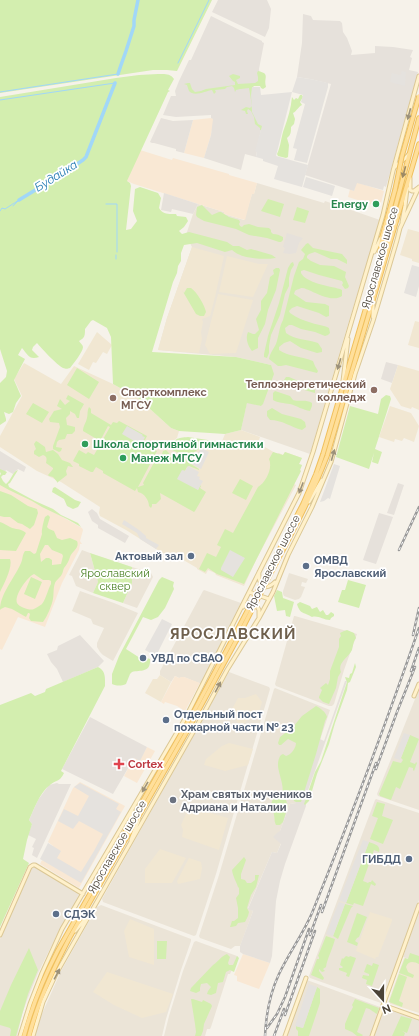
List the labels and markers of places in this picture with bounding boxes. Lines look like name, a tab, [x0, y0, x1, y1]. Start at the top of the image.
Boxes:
place label: Energy	[331, 198, 368, 211]
marker: Energy	[371, 199, 381, 209]
place label: Теплоэнергетический колледж	[245, 378, 367, 404]
marker: Теплоэнергетический колледж	[369, 385, 379, 395]
place label: Спорткомплекс МГСУ	[121, 386, 207, 412]
marker: Спорткомплекс МГСУ	[108, 393, 118, 403]
place label: Школа спортивной гимнастики	[93, 438, 264, 451]
marker: Школа спортивной гимнастики	[80, 439, 90, 449]
place label: Манеж МГСУ	[131, 452, 203, 465]
marker: Манеж МГСУ	[118, 453, 128, 463]
place label: Актовый зал	[115, 550, 183, 563]
marker: Актовый зал	[186, 551, 196, 561]
place label: ОМВД Ярославский	[314, 554, 387, 580]
marker: ОМВД Ярославский	[301, 561, 311, 571]
place label: УВД по СВАО	[150, 652, 223, 665]
marker: УВД по СВАО	[138, 653, 148, 663]
place label: Отдельный пост пожарной части № 23	[174, 708, 294, 734]
marker: Отдельный пост пожарной части № 23	[161, 715, 171, 725]
marker: Cortex	[113, 758, 125, 770]
place label: Cortex	[128, 758, 163, 771]
place label: Храм святых мучеников Адриана и Наталии	[180, 788, 312, 814]
marker: Храм святых мучеников Адриана и Наталии	[168, 795, 178, 805]
place label: ГИБДД	[362, 853, 401, 866]
marker: ГИБДД	[404, 854, 414, 864]
place label: СДЭК	[64, 908, 96, 921]
marker: СДЭК	[51, 909, 61, 919]

